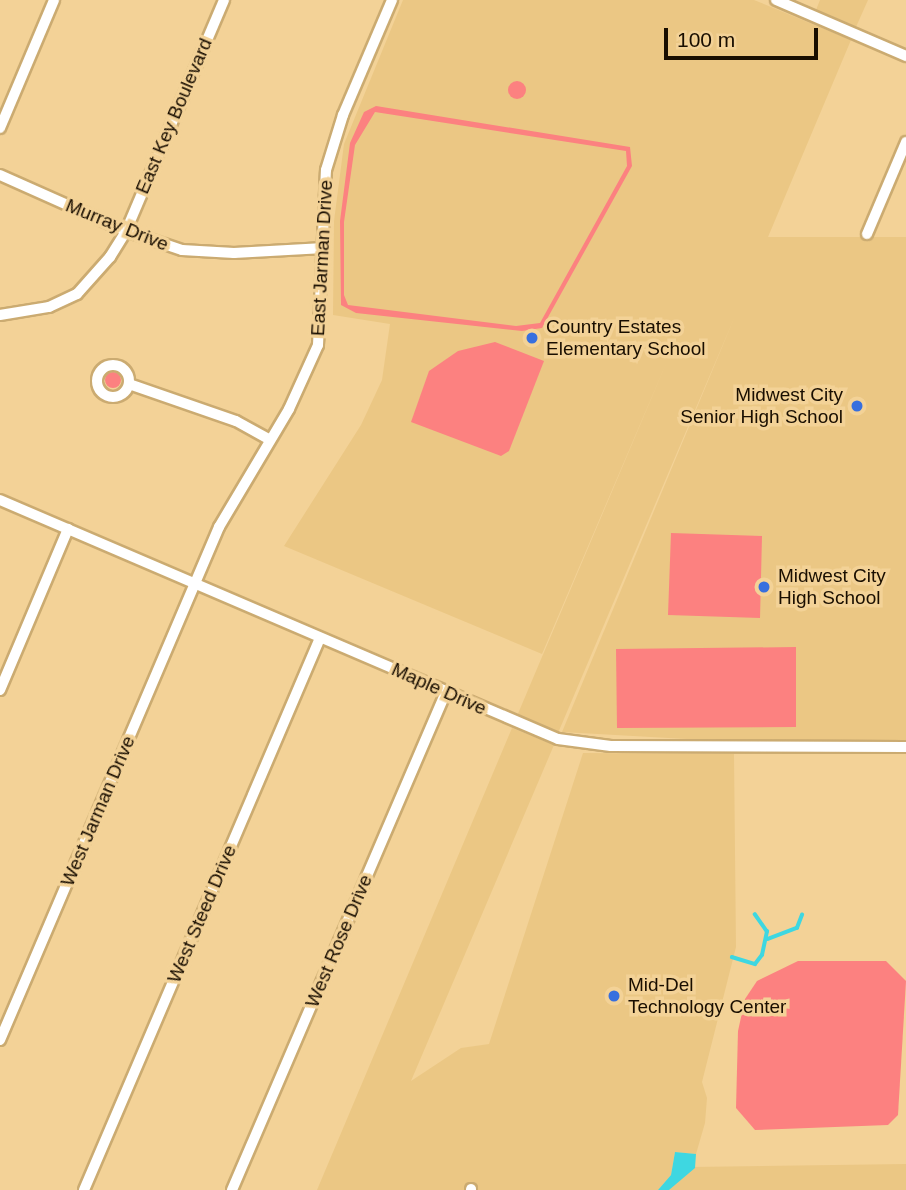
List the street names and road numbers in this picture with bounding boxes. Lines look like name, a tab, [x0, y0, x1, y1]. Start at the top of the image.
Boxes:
street label: East Key Boulevard	[131, 35, 217, 197]
street label: East Jarman Drive	[307, 179, 337, 337]
street label: Murray Drive	[62, 194, 172, 256]
street label: Maple Drive	[388, 658, 490, 720]
street label: West Jarman Drive	[56, 732, 140, 890]
street label: West Steed Drive	[163, 842, 241, 986]
street label: West Rose Drive	[301, 871, 377, 1011]

